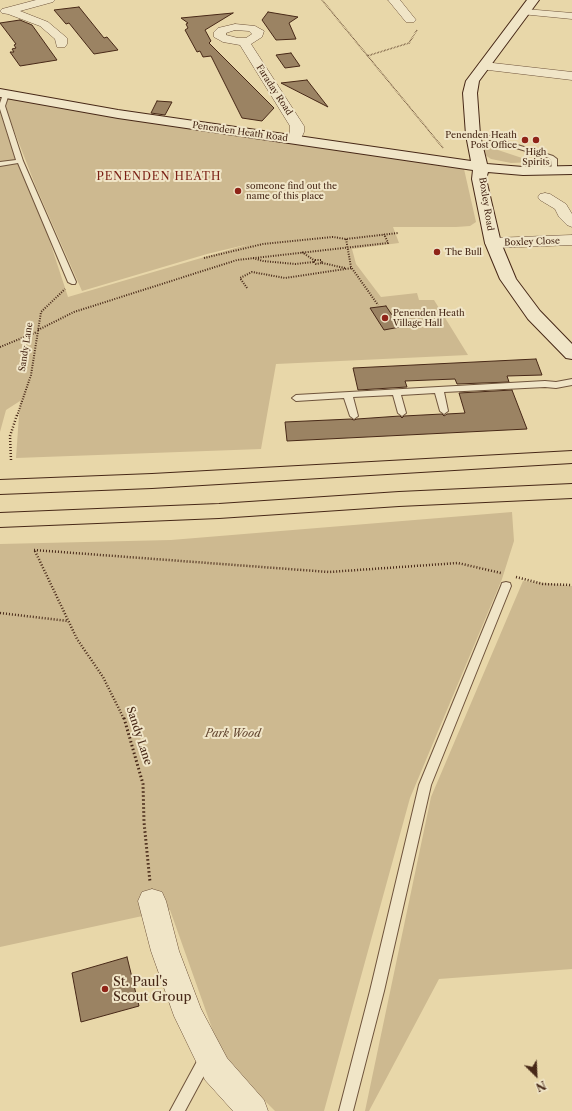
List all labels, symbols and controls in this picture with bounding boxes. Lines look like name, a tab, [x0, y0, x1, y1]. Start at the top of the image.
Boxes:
street label: Faraday Road	[254, 63, 294, 117]
street label: Penenden Heath Road	[192, 120, 288, 144]
place label: Penenden Heath Post Office	[445, 130, 517, 151]
marker: Penenden Heath Post Office	[520, 135, 530, 145]
marker: High Spirits	[531, 135, 541, 145]
place label: High Spirits	[522, 147, 550, 168]
district label: PENENDEN HEATH	[97, 170, 221, 184]
street label: Boxley Road	[476, 176, 496, 232]
place label: someone find out the name of this place	[246, 181, 337, 202]
marker: someone find out the name of this place	[233, 186, 243, 196]
street label: Boxley Close	[504, 236, 560, 248]
marker: The Bull	[432, 247, 442, 257]
place label: The Bull	[445, 247, 482, 257]
place label: Penenden Heath Village Hall	[393, 308, 465, 329]
marker: Penenden Heath Village Hall	[380, 313, 390, 323]
street label: Sandy Lane	[17, 322, 35, 372]
street label: Sandy Lane	[123, 705, 155, 767]
park label: Park Wood	[205, 727, 261, 741]
place label: St. Paul's Scout Group	[113, 974, 191, 1005]
marker: St. Paul's Scout Group	[100, 984, 110, 994]
north arrow	[516, 1055, 556, 1095]
text: N	[534, 1078, 548, 1094]

